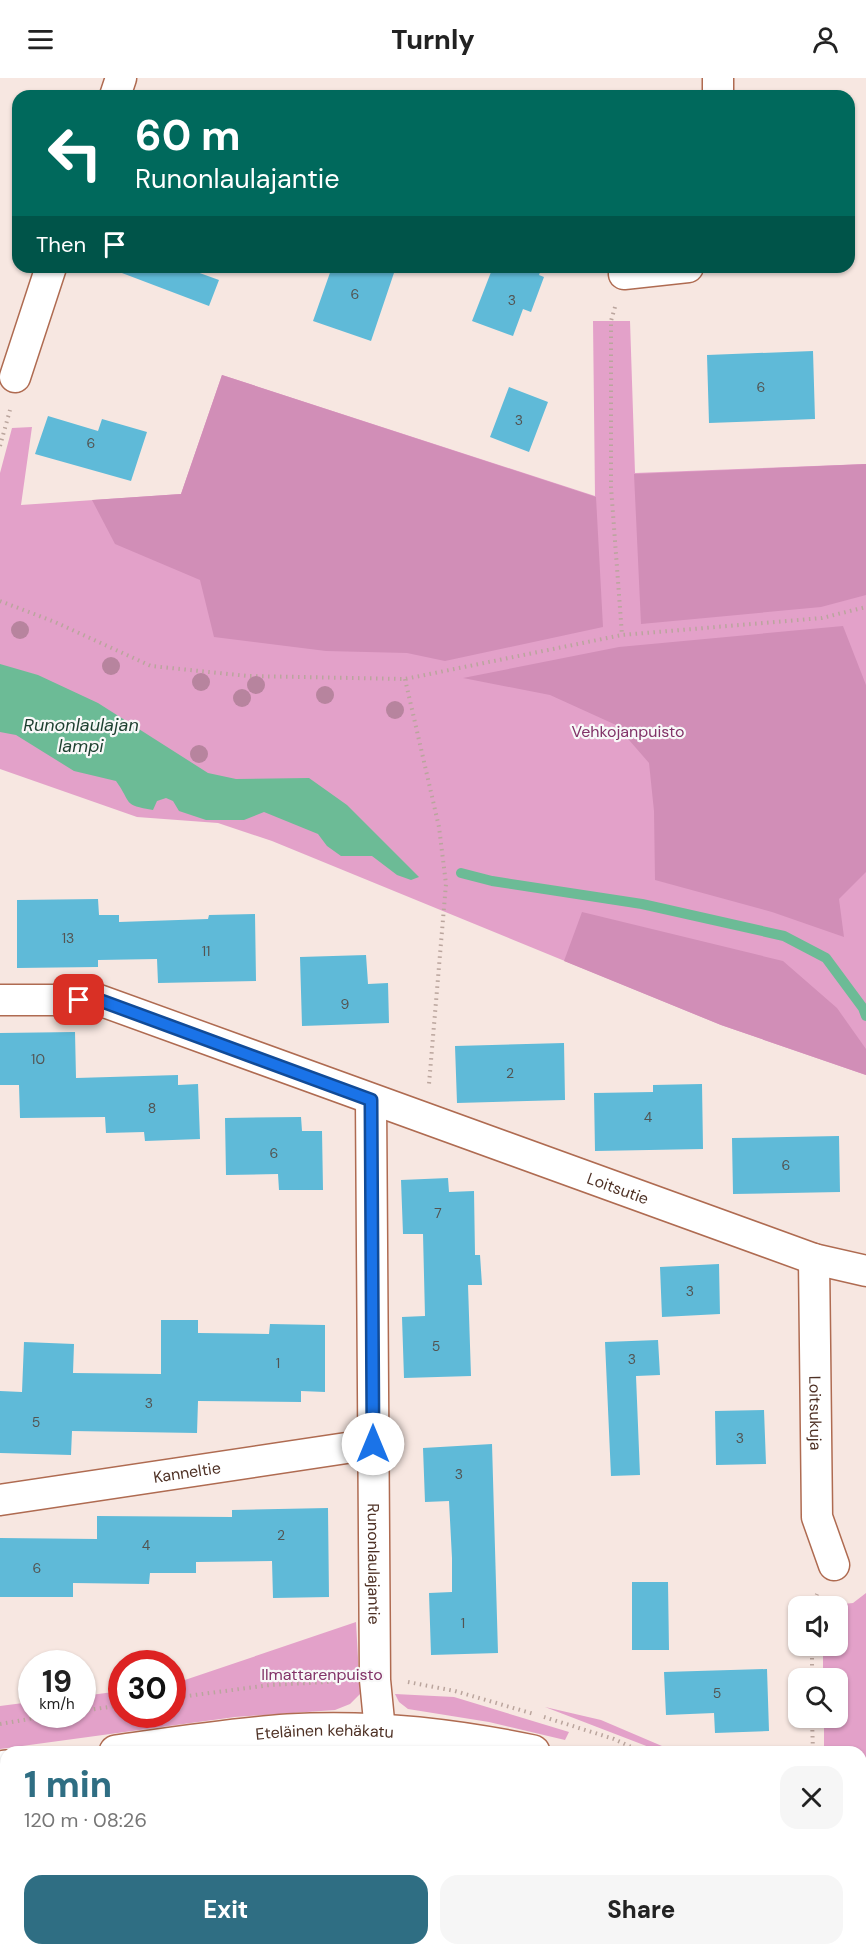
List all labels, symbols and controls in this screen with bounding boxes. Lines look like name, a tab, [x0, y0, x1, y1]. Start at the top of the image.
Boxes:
text: Turnly	[391, 22, 475, 57]
icon: menu	[24, 23, 57, 56]
icon: person	[809, 23, 842, 56]
text: 60 m	[135, 108, 241, 163]
icon: left	[36, 114, 114, 192]
text: Runonlaulajantie	[135, 161, 340, 196]
icon: arrive	[98, 228, 131, 261]
text: Then	[36, 230, 86, 259]
house number: 6	[351, 285, 359, 303]
house number: 3	[508, 291, 516, 309]
house number: 6	[757, 378, 765, 396]
house number: 3	[515, 411, 523, 429]
house number: 6	[87, 434, 95, 452]
water label: Runonlaulajan lampi	[23, 713, 139, 758]
park label: Vehkojanpuisto	[572, 721, 684, 742]
house number: 13	[62, 929, 74, 947]
house number: 11	[202, 942, 210, 960]
pin	[53, 974, 104, 1025]
icon: arrive	[62, 983, 95, 1016]
house number: 9	[341, 995, 350, 1013]
house number: 10	[31, 1050, 45, 1068]
house number: 2	[506, 1064, 514, 1082]
house number: 8	[148, 1099, 156, 1117]
house number: 4	[644, 1108, 653, 1126]
house number: 6	[270, 1144, 278, 1162]
house number: 6	[782, 1156, 790, 1174]
street label: Loitsutie	[584, 1168, 652, 1209]
house number: 7	[434, 1204, 442, 1222]
house number: 3	[686, 1282, 694, 1300]
house number: 5	[432, 1337, 440, 1355]
house number: 3	[628, 1350, 636, 1368]
house number: 1	[276, 1354, 280, 1372]
street label: Loitsukuja	[804, 1375, 826, 1451]
house number: 3	[145, 1394, 153, 1412]
position arrow	[341, 1412, 405, 1476]
house number: 5	[32, 1413, 40, 1431]
house number: 3	[736, 1429, 744, 1447]
street label: Kanneltie	[152, 1457, 222, 1488]
house number: 3	[455, 1465, 463, 1483]
street label: Runonlaulajantie	[363, 1503, 385, 1625]
house number: 2	[277, 1526, 285, 1544]
house number: 4	[142, 1536, 151, 1554]
house number: 6	[33, 1559, 41, 1577]
map controls	[788, 1596, 848, 1728]
button: sound	[788, 1596, 848, 1656]
house number: 1	[461, 1614, 465, 1632]
speed limit sign: 30	[108, 1650, 186, 1728]
text: 19	[42, 1662, 72, 1701]
park label: Ilmattarenpuisto	[261, 1664, 383, 1685]
button: search	[788, 1668, 848, 1728]
house number: 5	[713, 1684, 721, 1702]
text: km/h	[39, 1694, 75, 1714]
street label: Eteläinen kehäkatu	[255, 1720, 395, 1745]
text: 1 min	[24, 1761, 112, 1808]
button: close	[780, 1766, 843, 1829]
text: 120 m · 08:26	[24, 1807, 147, 1833]
button: Exit	[24, 1875, 428, 1944]
button: Share	[440, 1875, 843, 1944]

